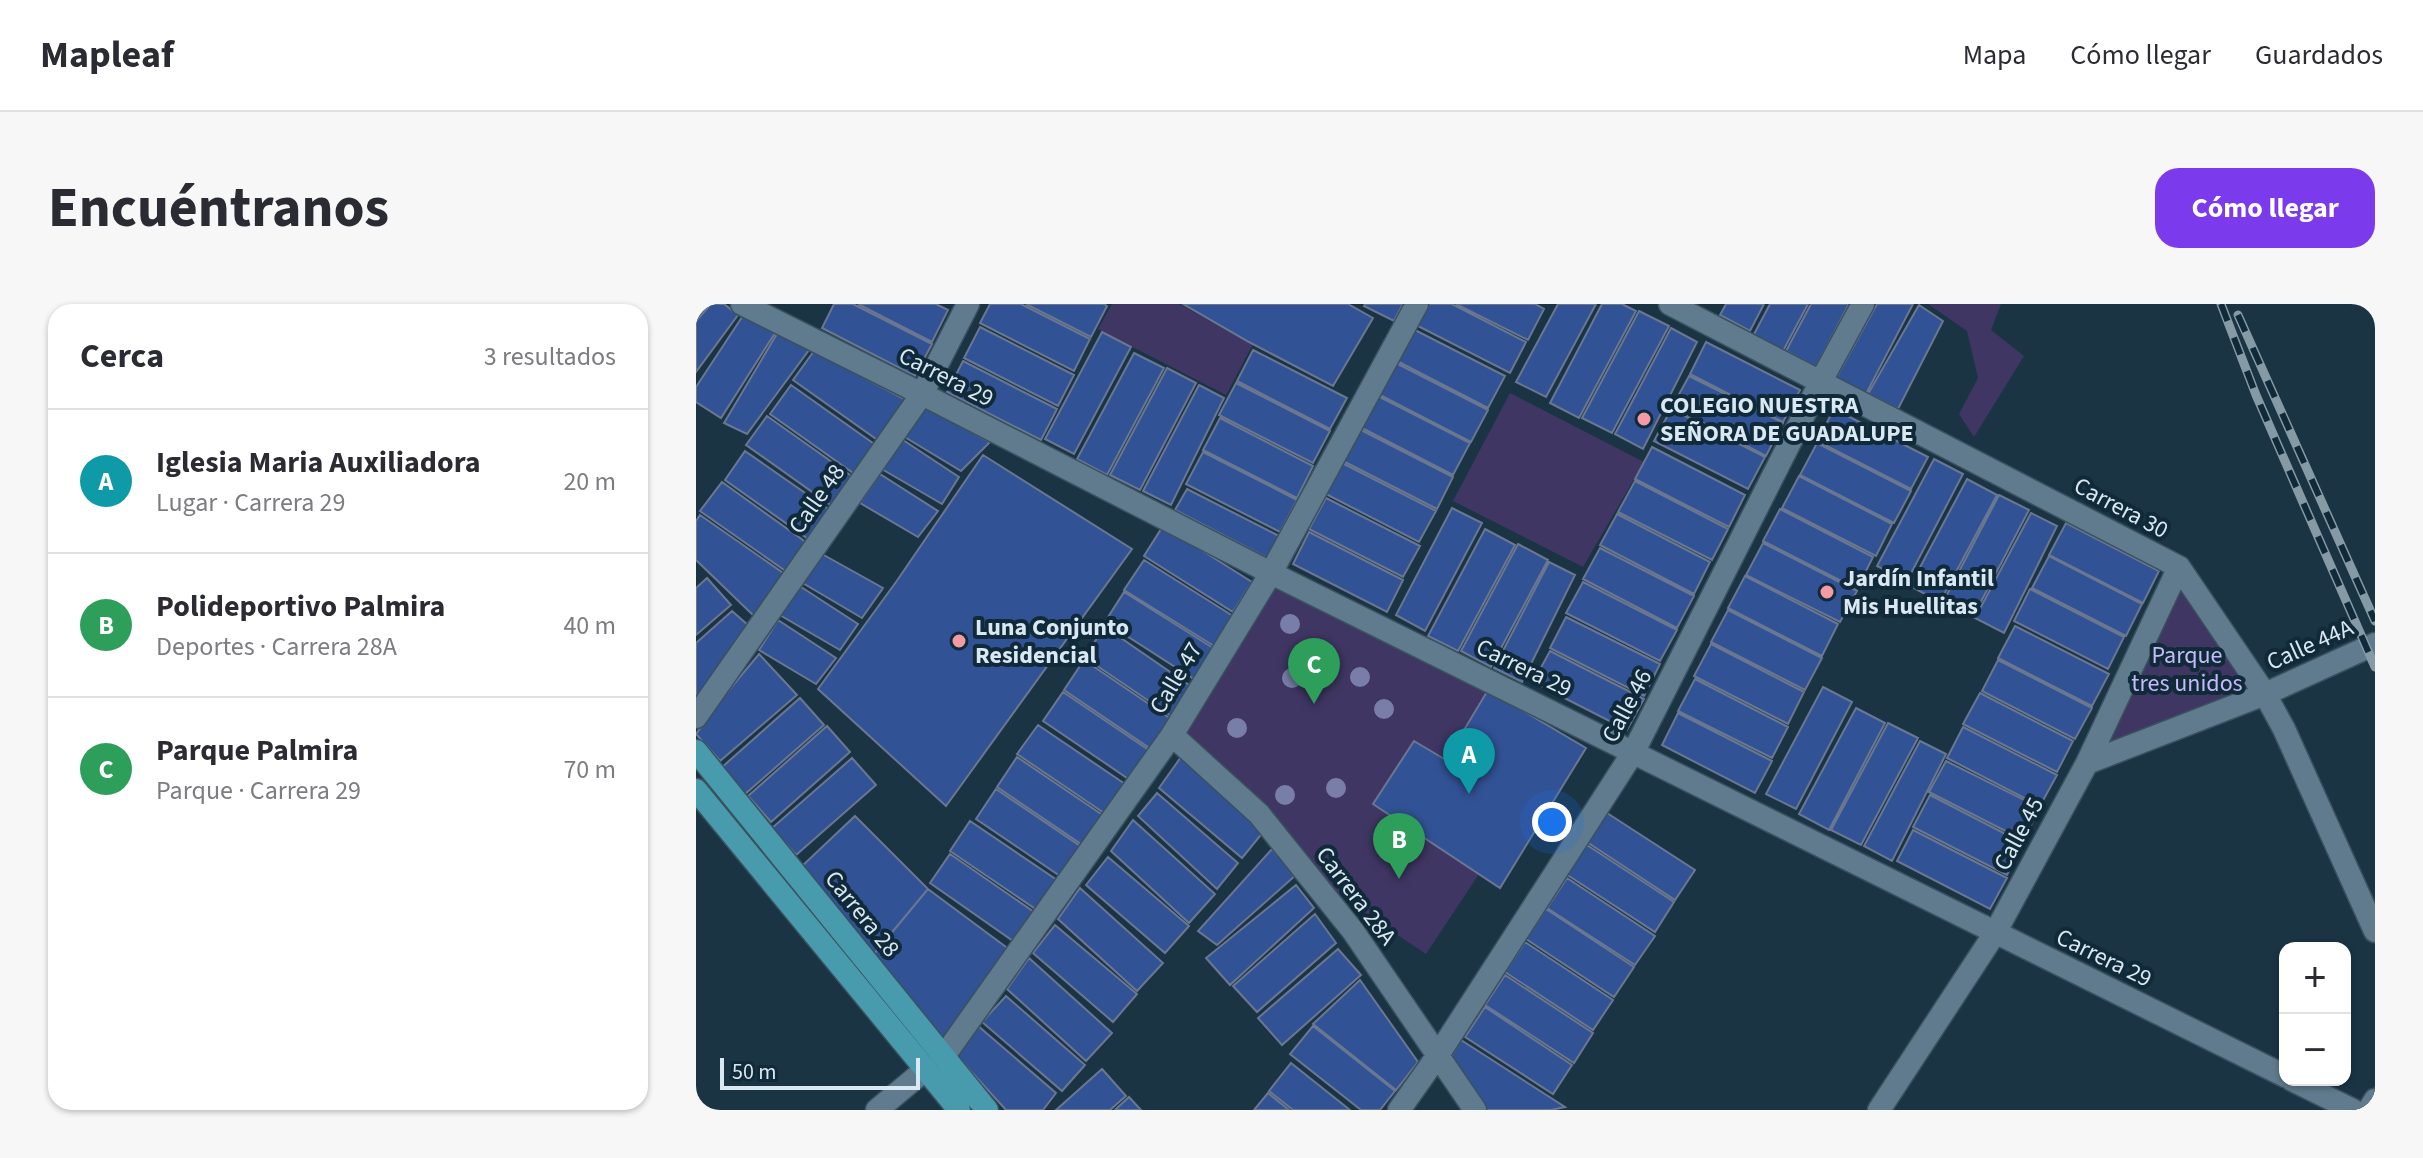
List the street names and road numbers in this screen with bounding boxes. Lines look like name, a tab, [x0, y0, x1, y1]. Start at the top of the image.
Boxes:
street label: Carrera 29	[892, 338, 1000, 416]
street label: Calle 48	[780, 457, 854, 541]
street label: Carrera 30	[2067, 468, 2175, 548]
street label: Calle 44A	[2261, 610, 2359, 680]
street label: Carrera 29	[1470, 630, 1578, 706]
street label: Calle 47	[1141, 635, 1211, 721]
street label: Calle 46	[1593, 663, 1661, 749]
street label: Calle 45	[1985, 791, 2053, 877]
street label: Carrera 28A	[1307, 839, 1405, 953]
street label: Carrera 28	[816, 863, 908, 965]
street label: Carrera 29	[2050, 920, 2158, 996]

